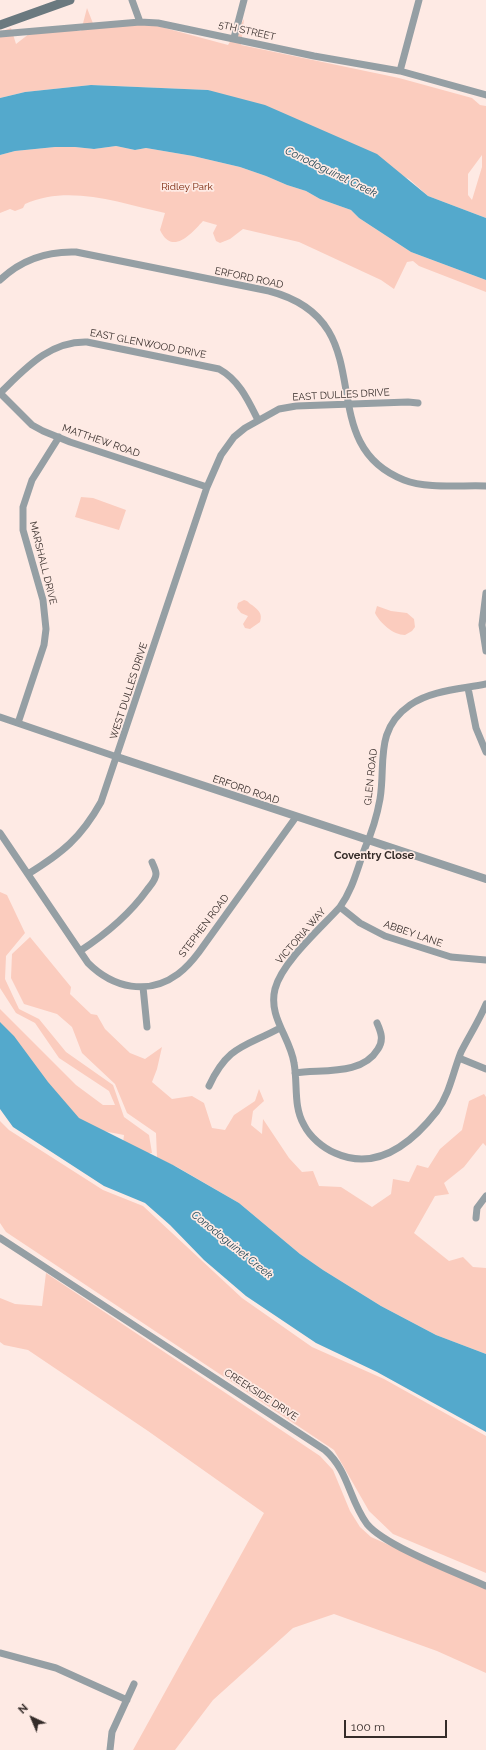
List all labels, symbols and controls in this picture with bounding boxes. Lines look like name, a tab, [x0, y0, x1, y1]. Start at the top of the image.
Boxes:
street label: 5TH STREET	[217, 19, 277, 43]
water label: Conodoguinet Creek	[283, 144, 379, 200]
park label: Ridley Park	[161, 181, 213, 193]
street label: ERFORD ROAD	[214, 265, 284, 291]
street label: EAST GLENWOOD DRIVE	[89, 327, 207, 361]
street label: EAST DULLES DRIVE	[292, 386, 390, 404]
street label: MATTHEW ROAD	[61, 422, 141, 460]
street label: MARSHALL DRIVE	[27, 520, 59, 606]
street label: WEST DULLES DRIVE	[108, 641, 150, 741]
street label: GLEN ROAD	[362, 748, 380, 806]
street label: ERFORD ROAD	[211, 773, 281, 807]
district label: Coventry Close	[334, 849, 414, 863]
street label: STEPHEN ROAD	[176, 892, 232, 960]
street label: VICTORIA WAY	[273, 906, 329, 966]
street label: ABBEY LANE	[382, 918, 444, 950]
water label: Conodoguinet Creek	[189, 1208, 275, 1282]
street label: CREEKSIDE DRIVE	[222, 1367, 300, 1423]
north arrow	[12, 1698, 52, 1738]
text: N	[16, 1701, 31, 1717]
scale bar	[346, 1712, 449, 1738]
text: 100 m	[351, 1720, 385, 1734]

